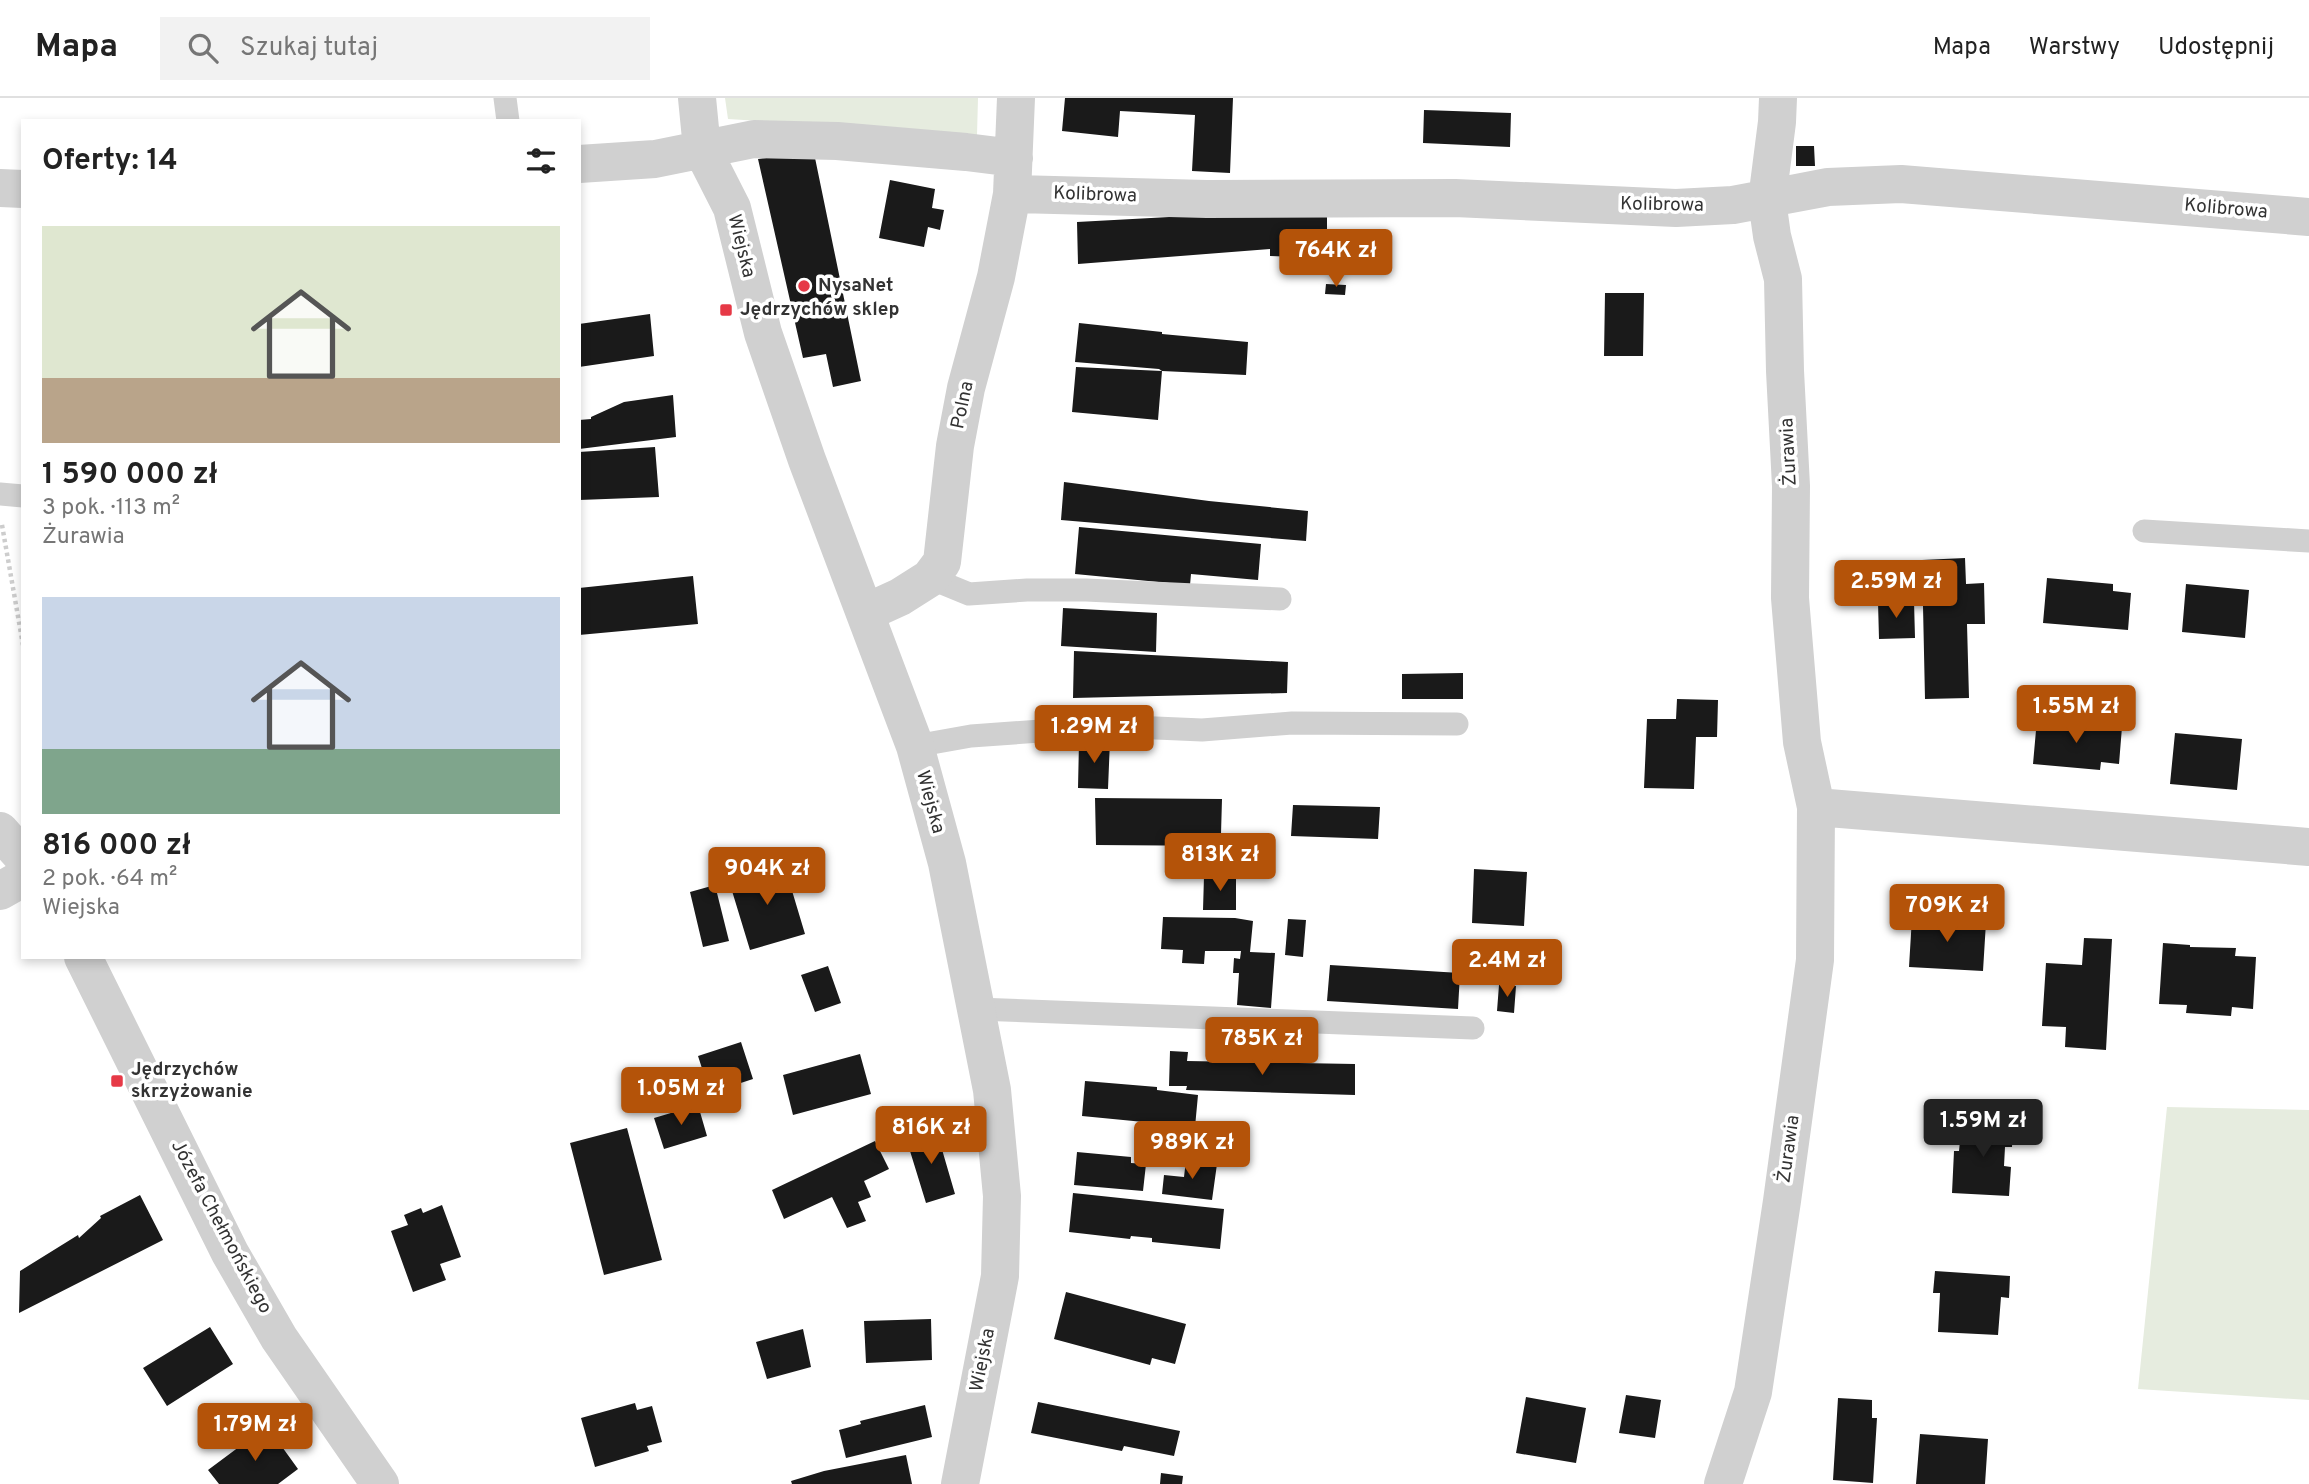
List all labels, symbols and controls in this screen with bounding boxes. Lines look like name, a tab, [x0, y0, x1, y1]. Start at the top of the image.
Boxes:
search box	[160, 17, 650, 80]
text: Mapa	[35, 27, 118, 69]
icon: search	[184, 29, 222, 67]
text: Szukaj tutaj	[240, 32, 378, 65]
text: Mapa	[1933, 33, 1991, 63]
text: Warstwy	[2029, 33, 2120, 63]
text: Udostępnij	[2158, 33, 2274, 63]
icon: filters	[522, 142, 560, 180]
text: Oferty: 14	[42, 143, 178, 180]
street label: Kolibrowa	[1053, 182, 1137, 208]
street label: Kolibrowa	[1620, 192, 1704, 218]
street label: Kolibrowa	[2183, 193, 2269, 225]
street label: Wiejska	[722, 212, 760, 280]
pin: 764K zł	[1271, 230, 1401, 289]
text: 764K zł	[1295, 237, 1377, 266]
icon: home	[238, 271, 364, 397]
place label: NysaNet	[818, 274, 893, 298]
marker: NysaNet	[796, 278, 812, 294]
place label: Jędrzychów sklep	[740, 298, 899, 322]
marker: Jędrzychów sklep	[718, 302, 734, 318]
street label: Polna	[946, 379, 980, 431]
street label: Żurawia	[1774, 417, 1803, 487]
text: 1 590 000 zł	[42, 457, 218, 494]
text: 3 pok. · 113 m²	[42, 494, 180, 523]
text: Żurawia	[42, 523, 125, 552]
pin: 2.59M zł	[1824, 560, 1968, 620]
text: 2.59M zł	[1850, 568, 1942, 597]
icon: home	[238, 642, 364, 768]
pin: 1.55M zł	[2004, 686, 2148, 745]
text: 1.55M zł	[2033, 693, 2119, 722]
pin: 1.29M zł	[1022, 706, 1166, 765]
text: 1.29M zł	[1051, 713, 1137, 742]
street label: Wiejska	[910, 768, 950, 836]
text: 816 000 zł	[42, 828, 191, 865]
pin: 813K zł	[1155, 834, 1285, 893]
text: 813K zł	[1181, 841, 1259, 870]
pin: 904K zł	[702, 848, 832, 907]
text: 904K zł	[724, 855, 810, 884]
text: 2 pok. · 64 m²	[42, 865, 177, 894]
pin: 709K zł	[1882, 884, 2012, 944]
text: 709K zł	[1906, 892, 1988, 921]
text: Wiejska	[42, 894, 120, 923]
pin: 2.4M zł	[1442, 940, 1572, 999]
text: 2.4M zł	[1468, 947, 1546, 976]
pin: 785K zł	[1197, 1018, 1327, 1077]
text: 785K zł	[1221, 1025, 1303, 1054]
place label: Jędrzychów skrzyżowanie	[131, 1058, 253, 1104]
pin: 1.05M zł	[609, 1068, 753, 1127]
marker: Jędrzychów skrzyżowanie	[109, 1073, 125, 1089]
text: 1.05M zł	[637, 1075, 725, 1104]
pin: 1.59M zł	[1911, 1100, 2055, 1159]
pin: 816K zł	[866, 1107, 996, 1166]
text: 1.59M zł	[1940, 1107, 2026, 1136]
street label: Żurawia	[1771, 1113, 1806, 1184]
text: 816K zł	[892, 1114, 970, 1143]
pin: 989K zł	[1127, 1122, 1257, 1181]
text: 989K zł	[1150, 1129, 1234, 1158]
street label: Józefa Chełmońskiego	[165, 1136, 277, 1318]
street label: Wiejska	[965, 1326, 1001, 1394]
pin: 1.79M zł	[183, 1404, 327, 1463]
text: 1.79M zł	[214, 1411, 296, 1440]

